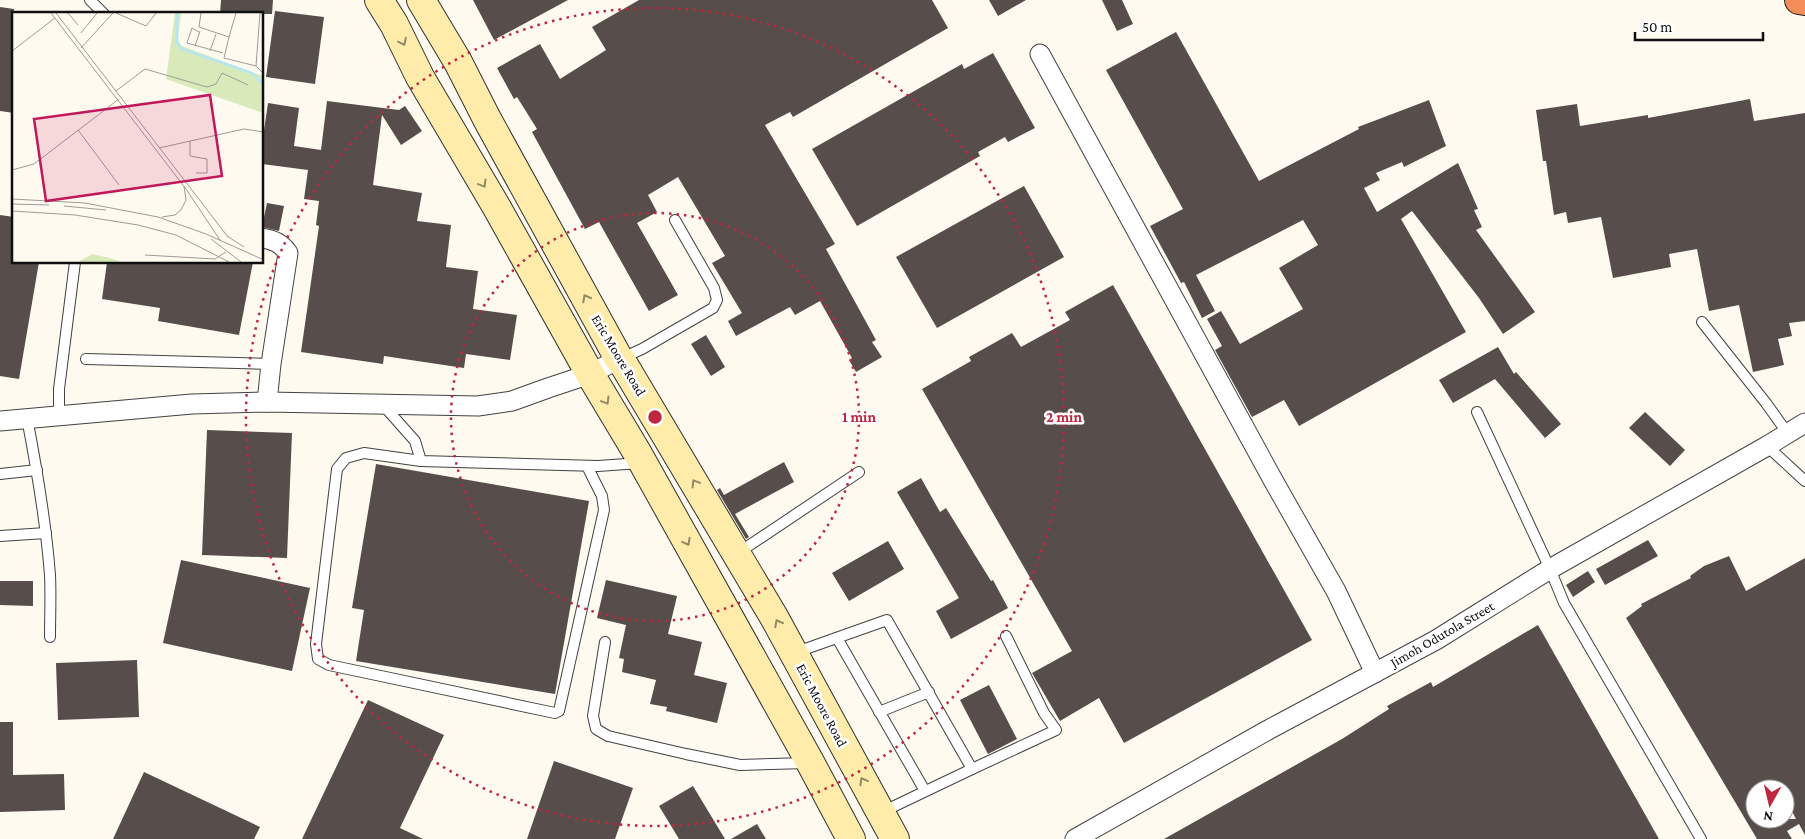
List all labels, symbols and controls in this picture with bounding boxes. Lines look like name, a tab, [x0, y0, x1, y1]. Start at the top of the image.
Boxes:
scale bar	[1635, 10, 1762, 42]
inset map	[12, 12, 264, 264]
text: 50 m	[1642, 19, 1672, 35]
one-way arrow	[397, 37, 407, 46]
one-way arrow	[476, 178, 486, 187]
one-way arrow	[582, 294, 592, 303]
street label: Eric Moore Road	[588, 311, 650, 399]
one-way arrow	[600, 396, 610, 405]
centre of rings	[646, 408, 664, 426]
text: 1 min	[842, 409, 876, 425]
text: 2 min	[1046, 409, 1082, 425]
one-way arrow	[692, 479, 702, 488]
one-way arrow	[681, 537, 691, 546]
street label: Jimoh Odutola Street	[1385, 598, 1497, 671]
one-way arrow	[774, 619, 784, 628]
street label: Eric Moore Road	[793, 661, 851, 750]
one-way arrow	[859, 777, 869, 786]
north arrow	[1745, 779, 1795, 829]
text: N	[1762, 808, 1774, 825]

